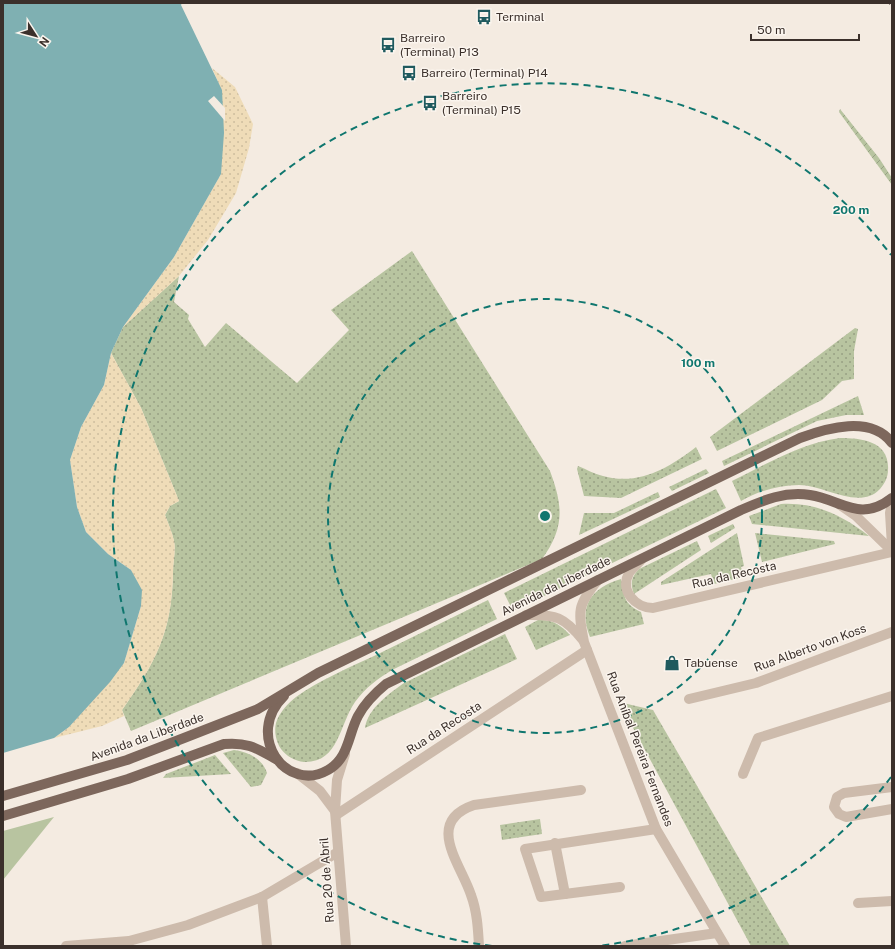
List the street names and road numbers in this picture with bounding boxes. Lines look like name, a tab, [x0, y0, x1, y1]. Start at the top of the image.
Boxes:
street label: Avenida da Liberdade	[499, 553, 613, 619]
street label: Rua da Recosta	[690, 558, 778, 592]
street label: Rua Alberto von Koss	[752, 621, 868, 675]
street label: Rua Aníbal Pereira Fernandes	[604, 670, 676, 828]
street label: Rua da Recosta	[404, 699, 484, 757]
street label: Avenida da Liberdade	[88, 710, 206, 764]
street label: Rua 20 de Abril	[317, 836, 337, 923]

